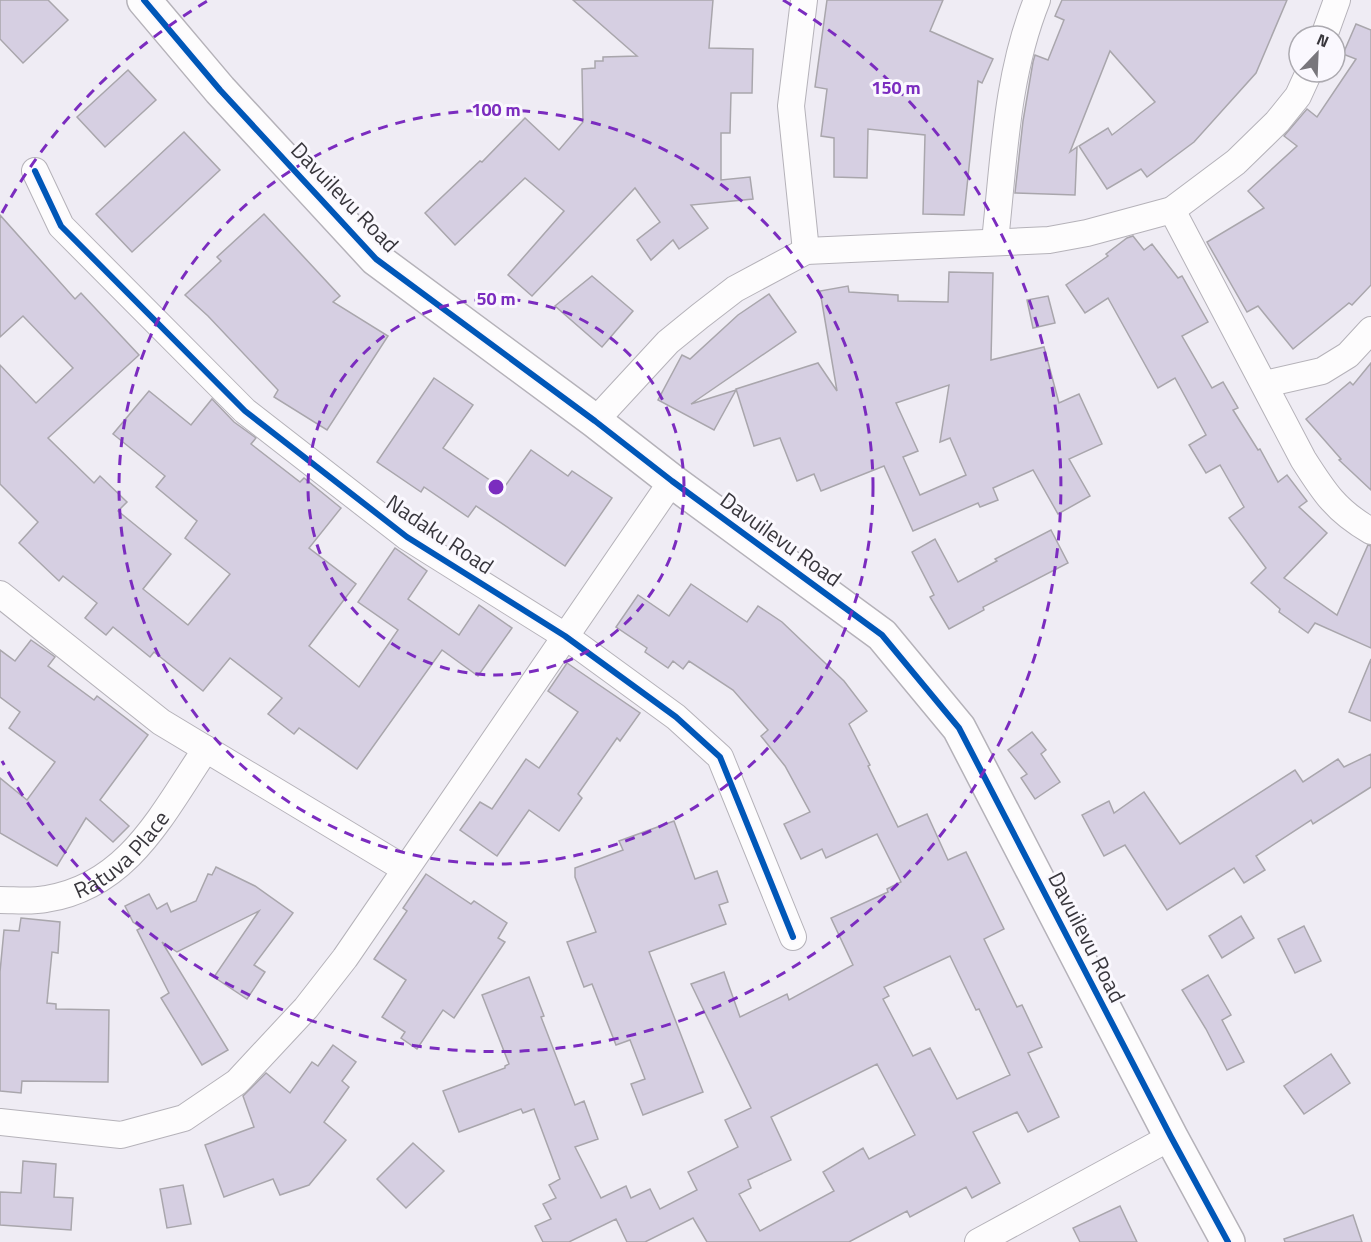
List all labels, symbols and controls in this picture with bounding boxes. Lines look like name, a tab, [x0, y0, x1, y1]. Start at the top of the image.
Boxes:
north arrow	[1287, 24, 1347, 84]
text: N	[1313, 27, 1333, 53]
text: 150 m	[871, 74, 921, 101]
text: 100 m	[471, 96, 521, 123]
street label: Davuilevu Road	[283, 134, 407, 260]
text: 50 m	[476, 285, 516, 312]
centre of rings	[486, 477, 506, 497]
street label: Davuilevu Road	[713, 483, 849, 595]
street label: Nadaku Road	[379, 485, 501, 583]
street label: Ratuva Place	[68, 804, 177, 907]
street label: Davuilevu Road	[1039, 866, 1135, 1008]

